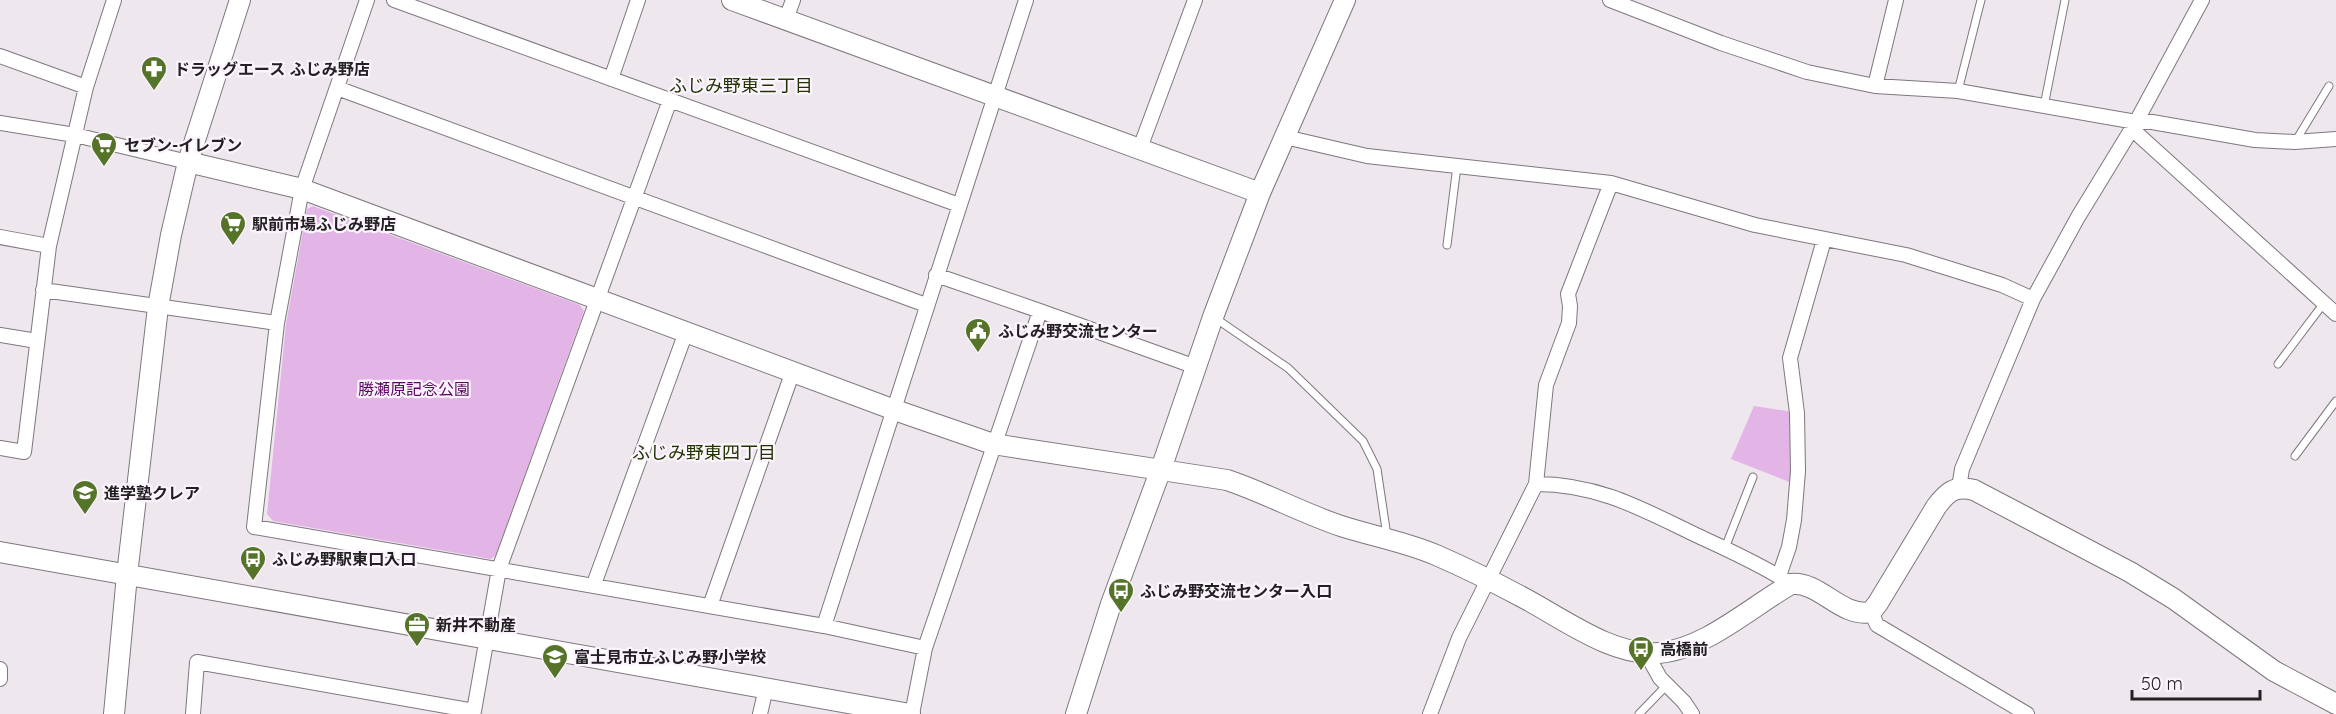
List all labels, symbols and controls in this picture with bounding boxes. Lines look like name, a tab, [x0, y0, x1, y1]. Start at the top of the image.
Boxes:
pharmacy icon: ドラッグエース ふじみ野店	[139, 54, 169, 92]
place label: ドラッグエース ふじみ野店	[174, 59, 370, 79]
district label: ふじみ野東三丁目	[669, 74, 813, 97]
supermarket icon: セブン-イレブン	[89, 130, 119, 168]
place label: セブン-イレブン	[124, 135, 242, 155]
supermarket icon: 駅前市場ふじみ野店	[218, 209, 248, 247]
place label: 駅前市場ふじみ野店	[252, 214, 396, 234]
public building icon: ふじみ野交流センター	[963, 316, 993, 354]
place label: ふじみ野交流センター	[998, 321, 1158, 341]
park label: 勝瀬原記念公園	[358, 379, 470, 399]
district label: ふじみ野東四丁目	[632, 441, 776, 464]
school or university icon: 進学塾クレア	[70, 478, 100, 516]
place label: 進学塾クレア	[104, 483, 200, 503]
bus stop icon: ふじみ野駅東口入口	[238, 544, 268, 582]
place label: ふじみ野駅東口入口	[272, 549, 416, 569]
bus stop icon: ふじみ野交流センター入口	[1106, 576, 1136, 614]
place label: ふじみ野交流センター入口	[1140, 581, 1332, 601]
office icon: 新井不動産	[402, 610, 432, 648]
place label: 新井不動産	[436, 615, 516, 635]
bus stop icon: 高橋前	[1626, 634, 1656, 672]
place label: 高橋前	[1660, 639, 1708, 659]
school or university icon: 富士見市立ふじみ野小学校	[540, 642, 570, 680]
place label: 富士見市立ふじみ野小学校	[574, 647, 766, 667]
scale bar	[2132, 663, 2260, 701]
text: 50 m	[2141, 672, 2183, 695]

